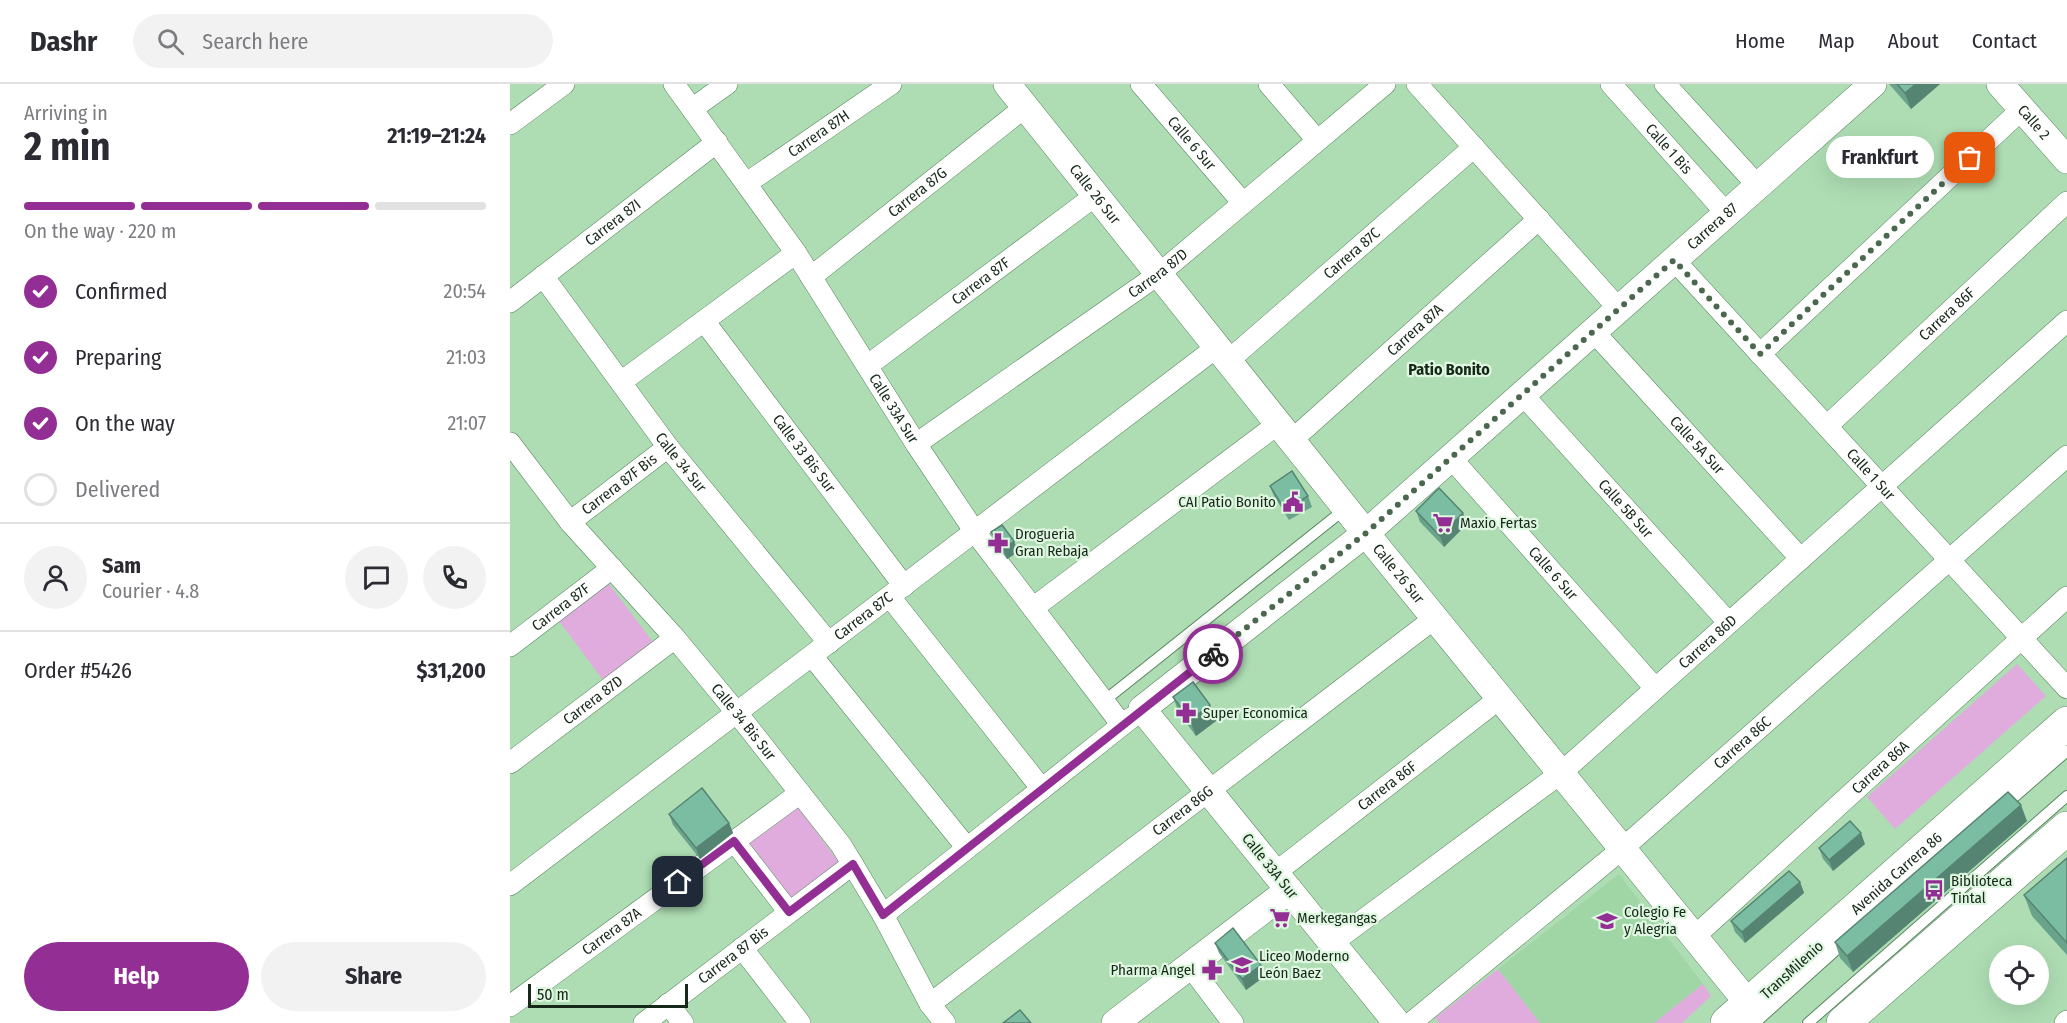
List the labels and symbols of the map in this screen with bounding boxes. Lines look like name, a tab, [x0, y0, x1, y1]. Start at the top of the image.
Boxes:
street label: Calle 2	[2014, 101, 2054, 144]
street label: Carrera 87H	[785, 106, 853, 161]
street label: Calle 6 Sur	[1164, 113, 1220, 174]
street label: Calle 1 Bis	[1642, 120, 1696, 178]
pin	[1944, 132, 1995, 183]
callout: Frankfurt	[1826, 137, 1934, 179]
street label: Calle 26 Sur	[1066, 161, 1125, 228]
street label: Carrera 87G	[885, 164, 950, 221]
street label: Carrera 87I	[582, 195, 644, 250]
street label: Carrera 87	[1683, 199, 1741, 253]
street label: Carrera 87C	[1320, 224, 1384, 283]
street label: Carrera 87D	[1125, 245, 1191, 302]
street label: Carrera 87F	[948, 253, 1014, 309]
street label: Carrera 86F	[1915, 284, 1979, 344]
street label: Carrera 87A	[1383, 300, 1447, 360]
district label: Patio Bonito	[1408, 360, 1490, 379]
street label: Calle 33A Sur	[865, 370, 923, 447]
street label: Calle 33 Bis Sur	[769, 411, 840, 497]
street label: Calle 5A Sur	[1666, 412, 1729, 478]
street label: Calle 34 Sur	[652, 429, 711, 497]
street label: Calle 1 Sur	[1843, 445, 1899, 504]
street label: Carrera 87F Bis	[578, 450, 660, 519]
street label: Calle 5B Sur	[1595, 476, 1657, 542]
public building icon: CAI Patio Bonito	[1281, 490, 1305, 514]
place label: CAI Patio Bonito	[1178, 493, 1276, 511]
supermarket icon: Maxio Fertas	[1431, 511, 1455, 535]
place label: Maxio Fertas	[1460, 514, 1537, 532]
place label: Drogueria Gran Rebaja	[1015, 525, 1089, 560]
pharmacy icon: Drogueria Gran Rebaja	[986, 531, 1010, 555]
street label: Calle 26 Sur	[1369, 540, 1429, 608]
street label: Calle 6 Sur	[1525, 543, 1582, 604]
street label: Carrera 87F	[528, 579, 594, 635]
street label: Carrera 87C	[830, 588, 896, 644]
street label: Carrera 86D	[1675, 611, 1741, 672]
courier	[1183, 624, 1243, 684]
street label: Carrera 87D	[560, 672, 626, 729]
street label: Calle 34 Bis Sur	[707, 680, 780, 765]
pharmacy icon: Super Economica	[1174, 701, 1198, 725]
place label: Super Economica	[1203, 704, 1308, 722]
street label: Carrera 86C	[1710, 712, 1775, 773]
street label: Carrera 86A	[1848, 737, 1913, 798]
street label: Carrera 86F	[1354, 757, 1420, 814]
street label: Carrera 86G	[1149, 782, 1217, 840]
street label: Avenida Carrera 86	[1847, 829, 1946, 918]
street label: Calle 33A Sur	[1238, 830, 1302, 903]
pin	[652, 856, 703, 907]
place label: Biblioteca Tintal	[1951, 872, 2012, 907]
bus stop icon: Biblioteca Tintal	[1922, 878, 1946, 902]
place label: Colegio Fe y Alegría	[1624, 903, 1686, 938]
street label: Carrera 87A	[578, 904, 645, 959]
supermarket icon: Merkegangas	[1268, 906, 1292, 930]
place label: Merkegangas	[1297, 909, 1377, 927]
school or university icon: Colegio Fe y Alegría	[1595, 909, 1619, 933]
street label: Carrera 87 Bis	[695, 923, 772, 988]
street label: TransMilenio	[1757, 937, 1827, 1003]
place label: Liceo Moderno León Baez	[1259, 947, 1350, 982]
school or university icon: Liceo Moderno León Baez	[1230, 953, 1254, 977]
pharmacy icon: Pharma Angel	[1200, 958, 1224, 982]
place label: Pharma Angel	[1111, 961, 1195, 979]
scale bar	[528, 981, 688, 1008]

